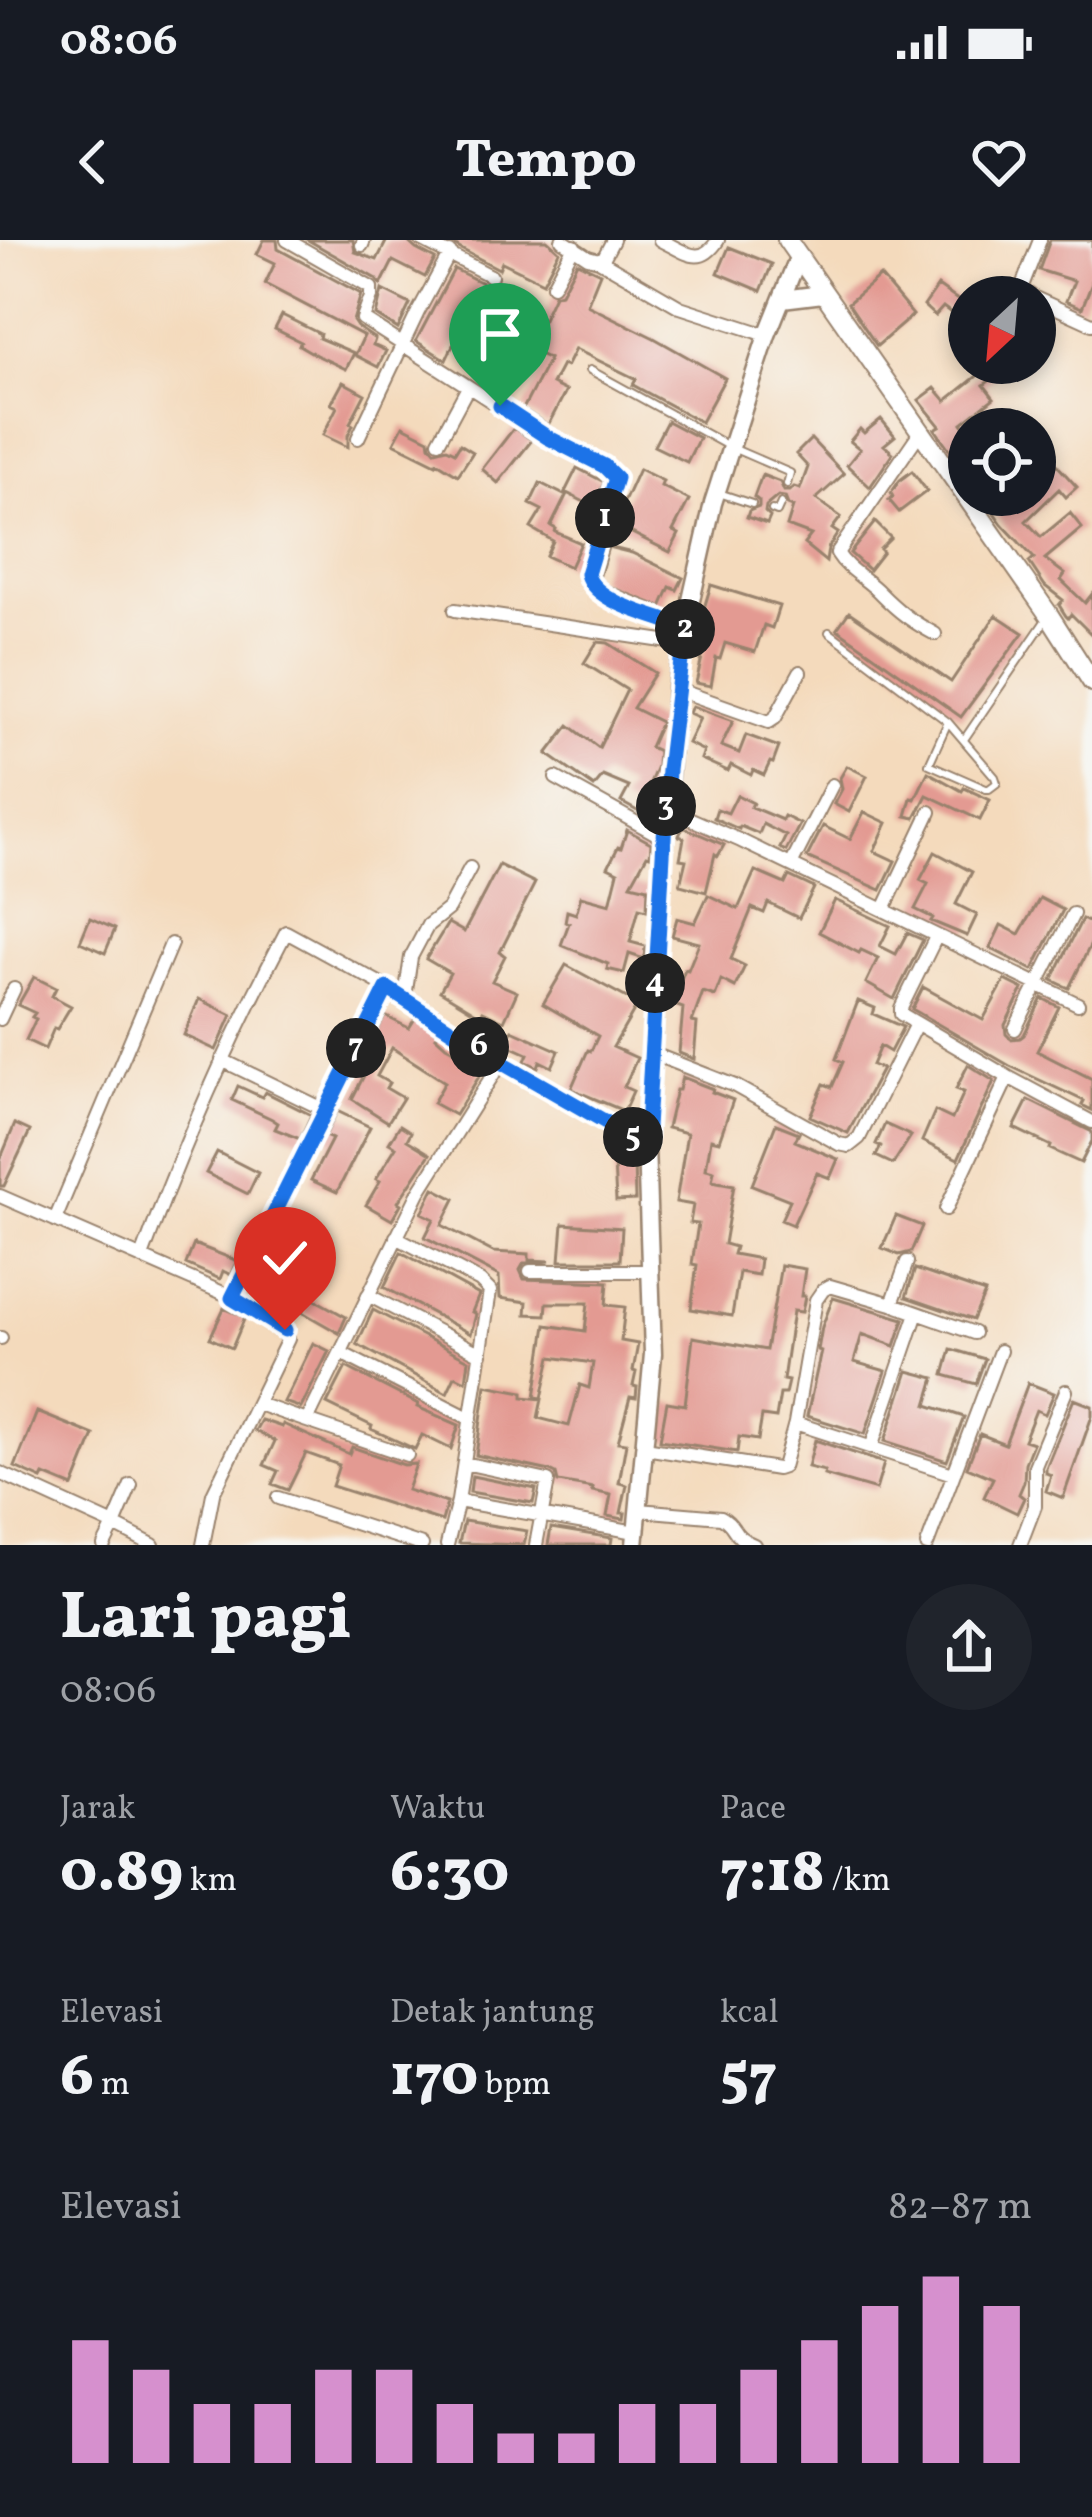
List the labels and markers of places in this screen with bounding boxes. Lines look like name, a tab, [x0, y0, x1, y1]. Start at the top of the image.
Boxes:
pin	[449, 283, 551, 406]
pin: 1	[575, 488, 635, 548]
pin: 2	[655, 599, 715, 659]
pin: 3	[636, 776, 696, 836]
pin: 4	[625, 953, 685, 1013]
pin: 6	[449, 1017, 509, 1077]
pin: 7	[326, 1018, 386, 1078]
pin: 5	[603, 1107, 663, 1167]
pin	[234, 1207, 336, 1330]

